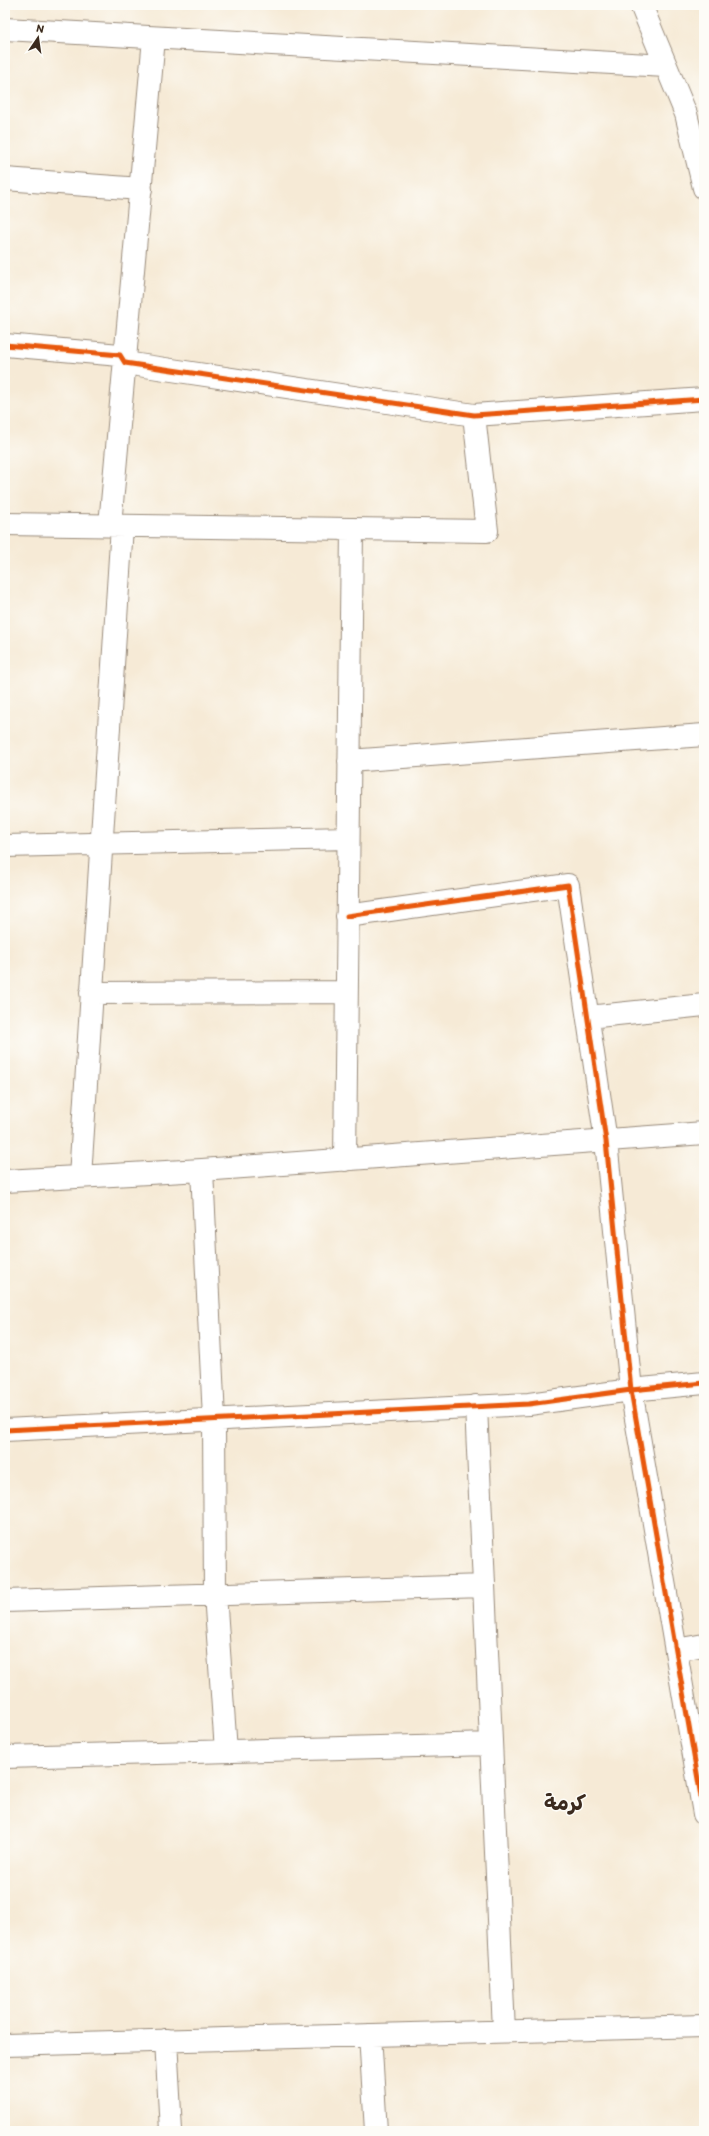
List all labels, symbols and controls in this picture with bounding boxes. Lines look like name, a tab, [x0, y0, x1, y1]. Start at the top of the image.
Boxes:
north arrow	[18, 18, 58, 58]
text: N	[35, 22, 45, 36]
district label: كرمة	[544, 1790, 587, 1815]

